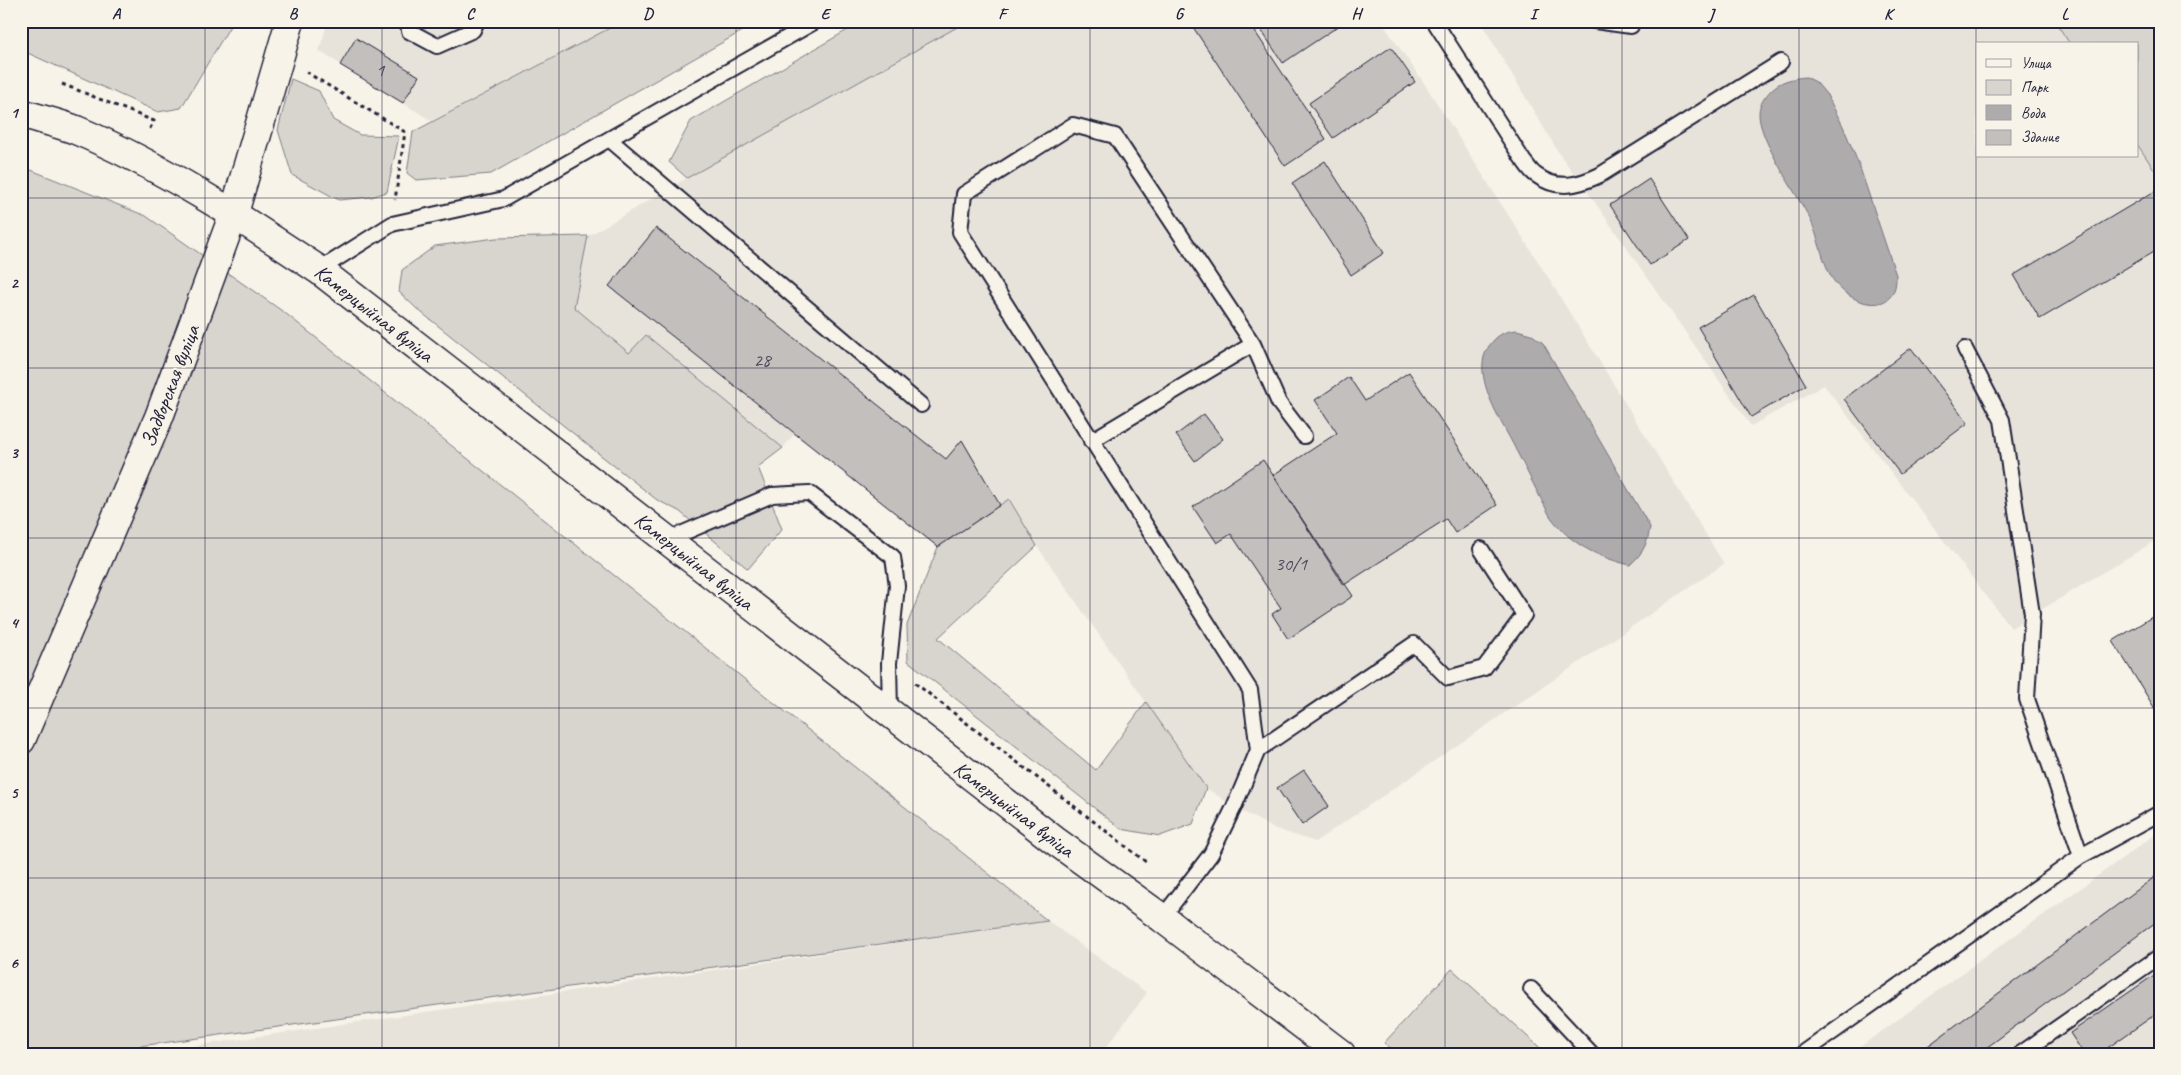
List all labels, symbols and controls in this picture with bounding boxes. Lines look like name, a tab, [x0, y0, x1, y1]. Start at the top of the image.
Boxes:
text: A	[112, 4, 122, 24]
text: B	[289, 4, 299, 24]
text: C	[466, 4, 476, 24]
text: D	[643, 4, 654, 24]
text: E	[821, 4, 832, 24]
text: F	[998, 4, 1009, 24]
text: G	[1175, 4, 1185, 24]
text: H	[1351, 4, 1363, 24]
text: I	[1530, 4, 1540, 24]
text: J	[1707, 4, 1716, 24]
text: K	[1884, 4, 1896, 24]
text: L	[2062, 4, 2070, 24]
legend	[1976, 42, 2138, 158]
text: Улица	[2021, 54, 2052, 73]
house number: 1	[376, 58, 386, 82]
text: Парк	[2021, 78, 2049, 97]
text: 1	[10, 103, 19, 123]
text: Вода	[2021, 104, 2046, 123]
text: Здание	[2021, 128, 2060, 147]
street label: Камерцыйная вуліца	[309, 258, 440, 369]
text: 2	[10, 273, 19, 293]
street label: Задворская вуліца	[135, 320, 206, 451]
house number: 28	[753, 348, 773, 372]
text: 3	[10, 443, 19, 463]
street label: Камерцыйная вуліца	[629, 506, 760, 617]
house number: 30/1	[1275, 552, 1308, 576]
text: 4	[10, 613, 19, 633]
street label: Камерцыйная вуліца	[949, 755, 1081, 864]
text: 5	[11, 783, 20, 803]
text: 6	[10, 953, 19, 973]

